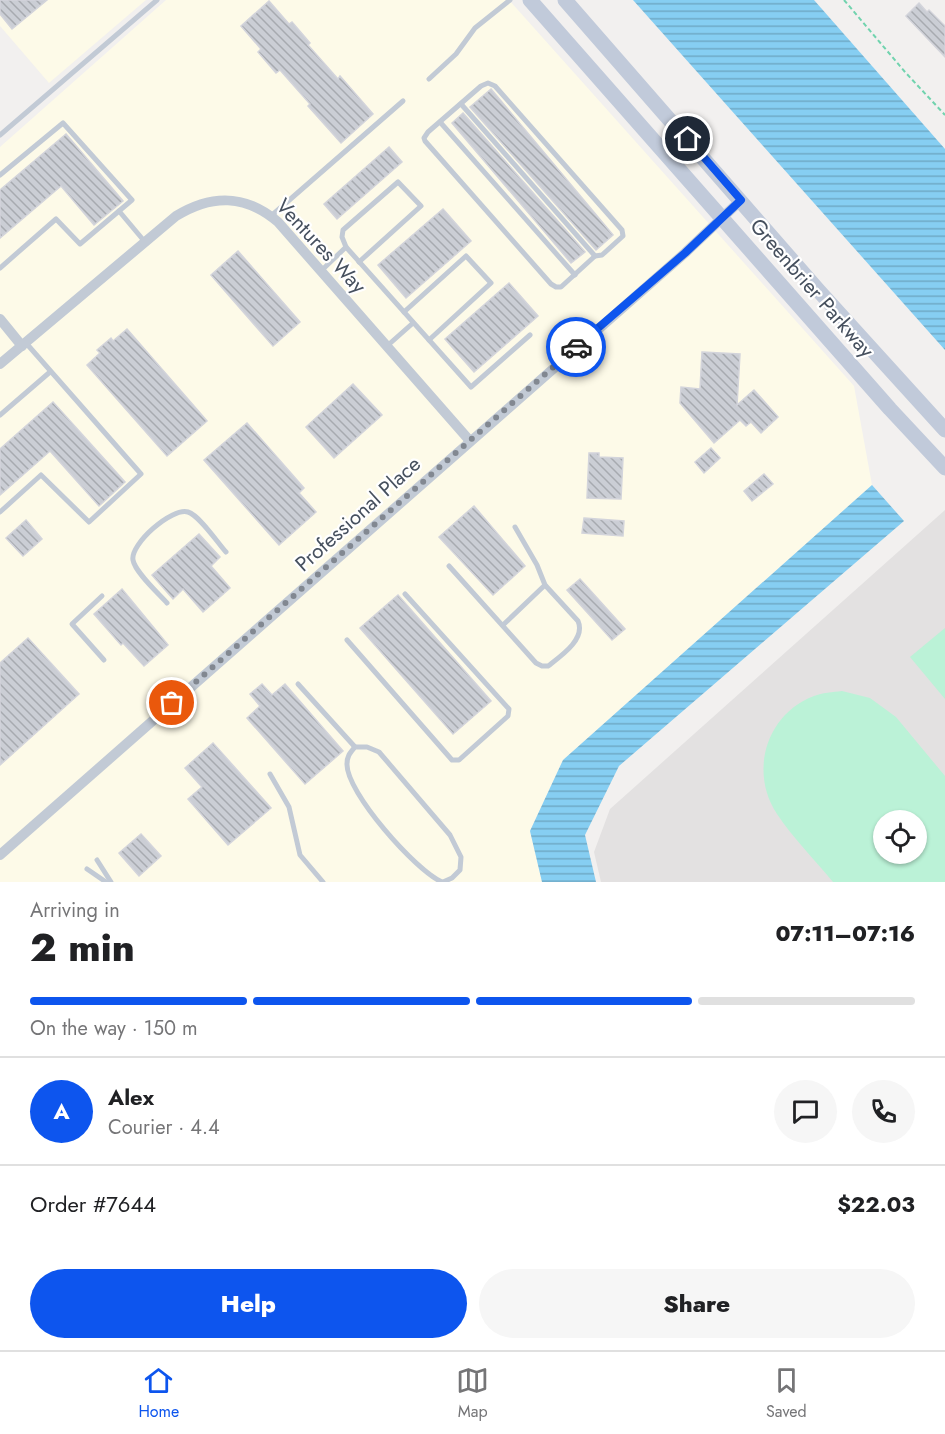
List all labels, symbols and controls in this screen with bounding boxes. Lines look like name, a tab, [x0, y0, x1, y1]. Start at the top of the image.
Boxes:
pin	[662, 113, 713, 164]
icon: home	[671, 122, 704, 155]
street label: Ventures Way	[269, 192, 374, 301]
street label: Greenbrier Parkway	[743, 212, 882, 365]
courier	[546, 317, 606, 377]
icon: car	[560, 331, 593, 364]
street label: Professional Place	[289, 449, 427, 579]
pin	[146, 677, 197, 728]
icon: bag	[155, 686, 188, 719]
map controls	[873, 810, 927, 864]
button: locate	[873, 810, 927, 864]
text: Arriving in	[30, 896, 120, 925]
text: 07:11–07:16	[775, 917, 915, 949]
text: 2 min	[30, 919, 135, 976]
text: On the way · 150 m	[30, 1014, 198, 1043]
button: chat	[774, 1080, 837, 1143]
button: phone	[852, 1080, 915, 1143]
text: Alex	[108, 1081, 154, 1113]
text: A	[53, 1095, 70, 1127]
text: Courier · 4.4	[108, 1113, 220, 1142]
text: Order #7644	[30, 1188, 156, 1220]
text: $22.03	[837, 1188, 915, 1220]
button: Help	[30, 1269, 467, 1338]
button: Share	[479, 1269, 915, 1338]
tab: Home	[138, 1364, 179, 1423]
tab: Map	[456, 1364, 489, 1423]
tab: Saved	[766, 1364, 807, 1423]

